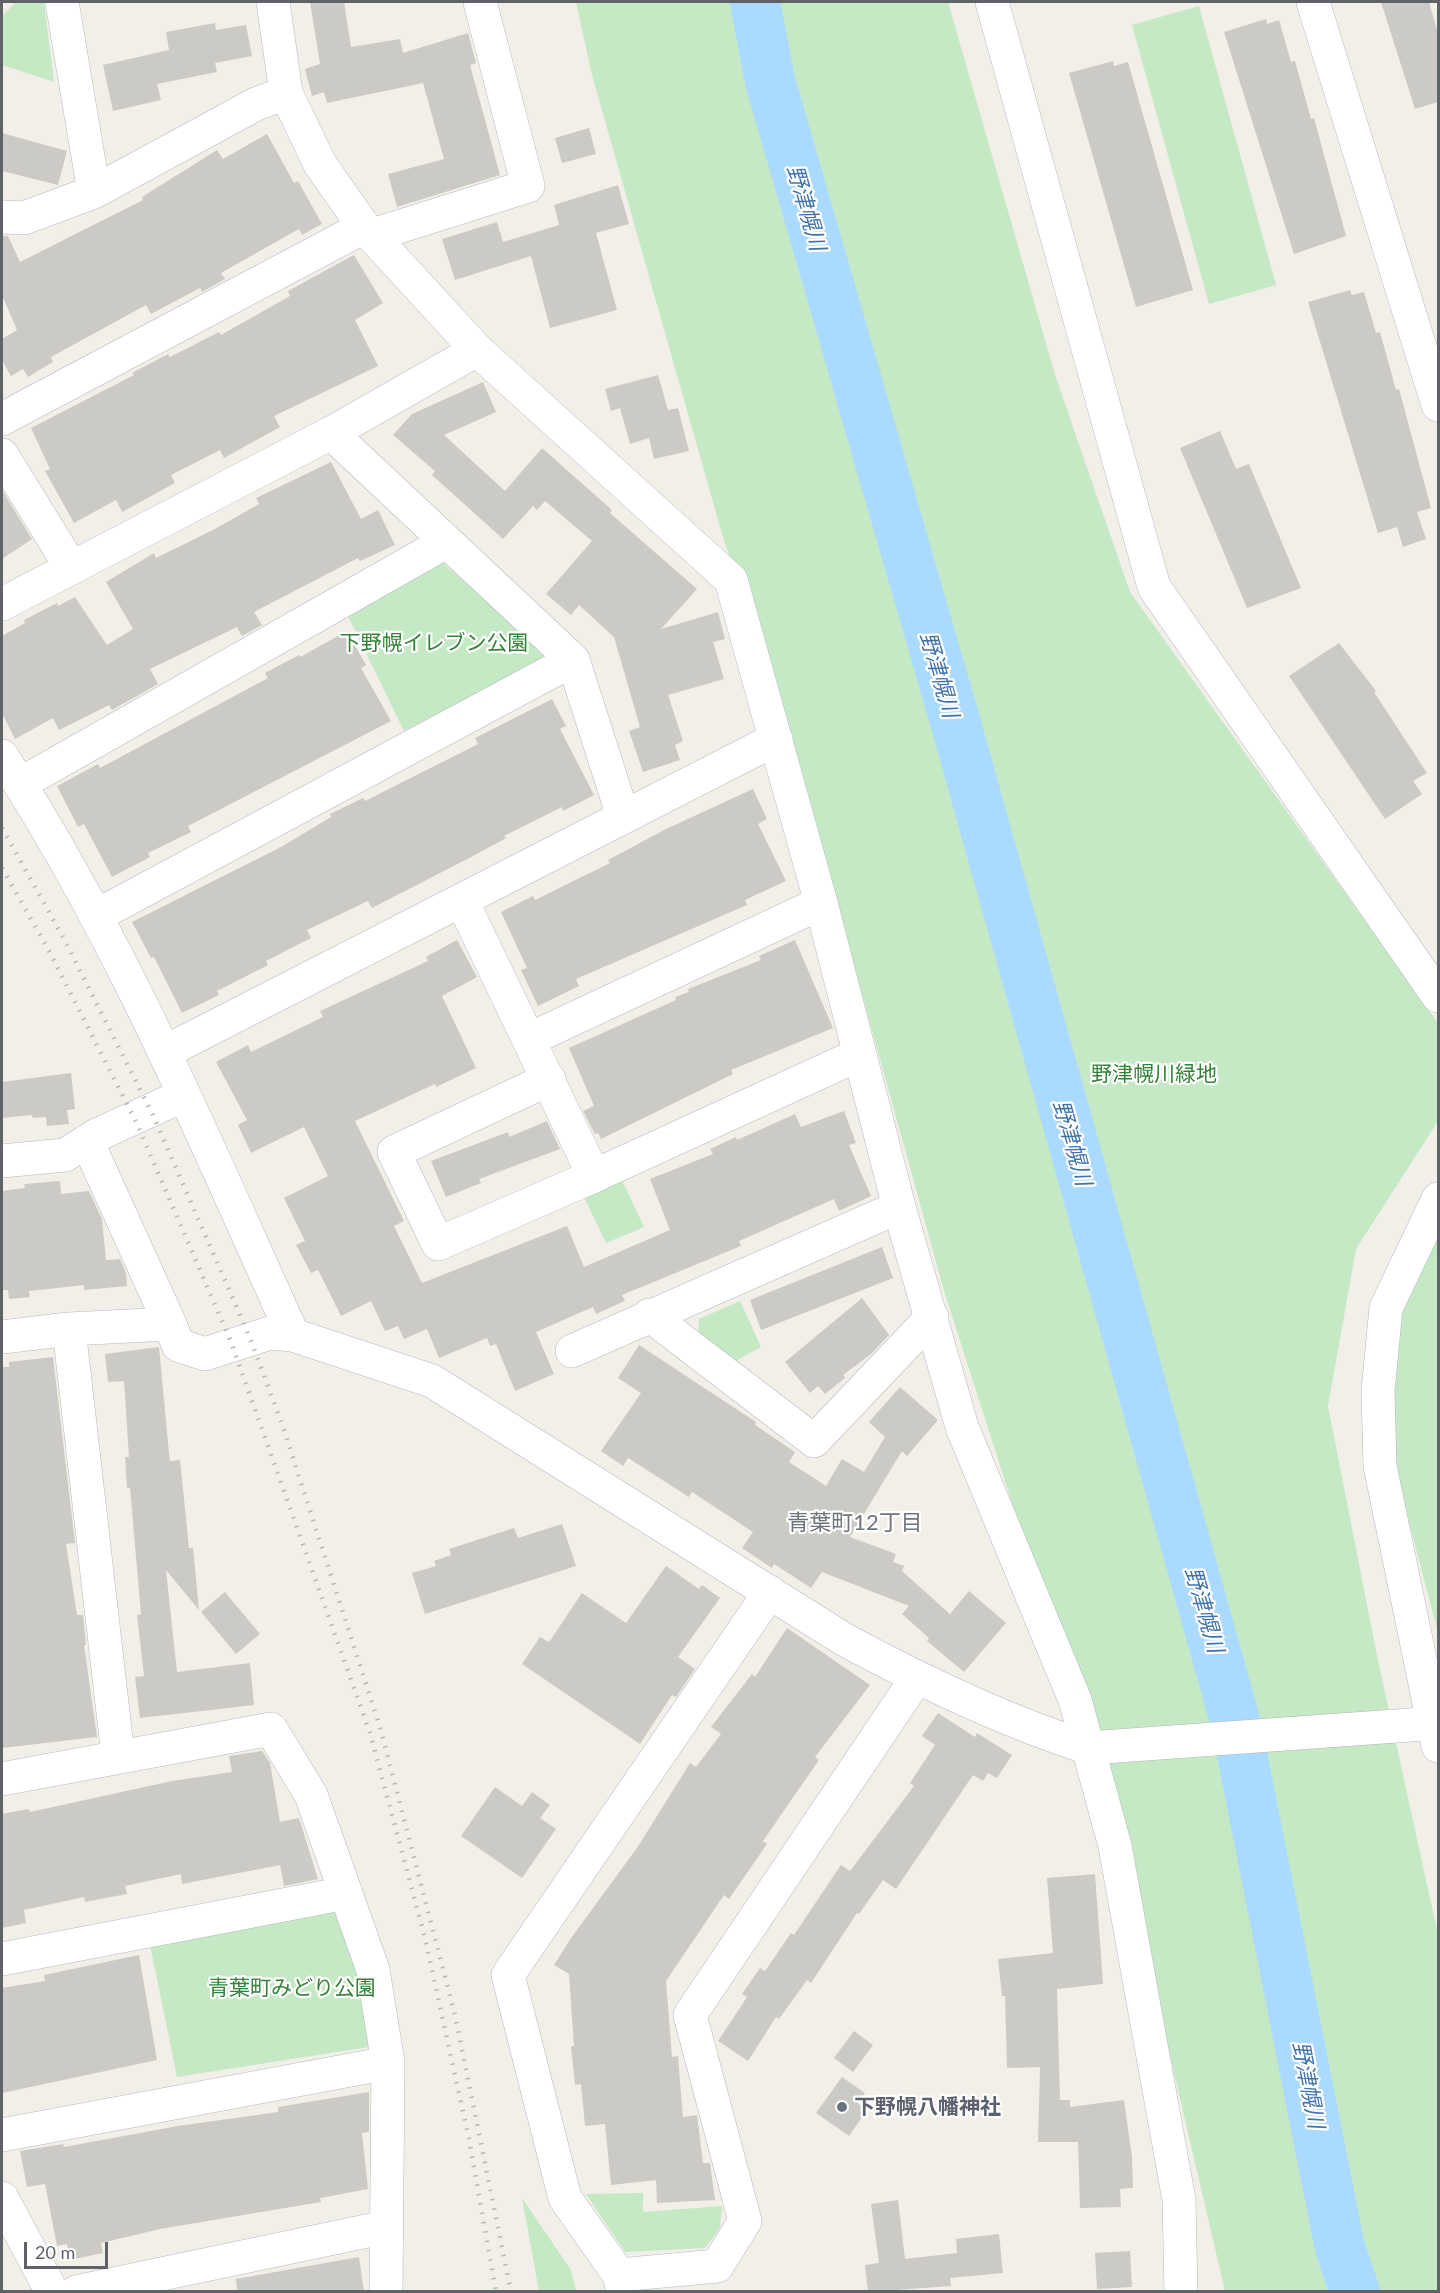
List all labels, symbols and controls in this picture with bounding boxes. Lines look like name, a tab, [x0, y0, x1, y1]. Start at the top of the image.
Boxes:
water label: 野津幌川	[781, 162, 831, 254]
water label: 野津幌川	[914, 629, 964, 721]
park label: 下野幌イレブン公園	[340, 630, 528, 656]
park label: 野津幌川緑地	[1091, 1061, 1217, 1087]
water label: 野津幌川	[1047, 1097, 1097, 1189]
district label: 青葉町12丁目	[787, 1510, 923, 1536]
water label: 野津幌川	[1179, 1564, 1229, 1656]
park label: 青葉町みどり公園	[208, 1975, 376, 2001]
water label: 野津幌川	[1287, 2039, 1329, 2131]
place label: 下野幌八幡神社	[854, 2094, 1001, 2120]
marker: 下野幌八幡神社	[835, 2100, 849, 2114]
scale bar	[27, 2230, 111, 2268]
text: 20 m	[35, 2241, 75, 2263]

